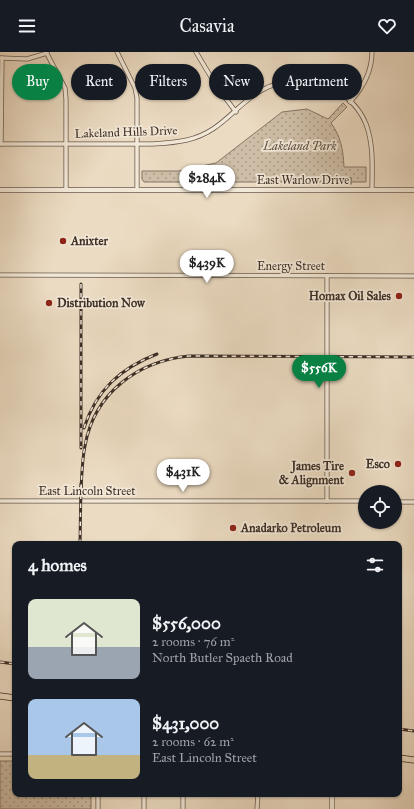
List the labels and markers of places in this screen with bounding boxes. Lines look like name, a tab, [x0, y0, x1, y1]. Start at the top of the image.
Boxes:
pin: $284K	[179, 165, 235, 199]
place label: Anixter	[70, 234, 108, 248]
marker: Anixter	[58, 236, 68, 246]
pin: $439K	[179, 250, 235, 284]
place label: Homax Oil Sales	[309, 289, 392, 303]
marker: Homax Oil Sales	[394, 291, 404, 301]
place label: Distribution Now	[57, 296, 146, 310]
marker: Distribution Now	[44, 298, 54, 308]
pin: $556K	[291, 355, 347, 389]
place label: Esco	[366, 457, 390, 471]
pin: $431K	[155, 459, 211, 493]
place label: James Tire & Alignment	[279, 459, 345, 488]
marker: Esco	[393, 459, 403, 469]
marker: James Tire & Alignment	[347, 468, 357, 478]
place label: Anadarko Petroleum	[240, 521, 342, 535]
marker: Anadarko Petroleum	[228, 523, 238, 533]

